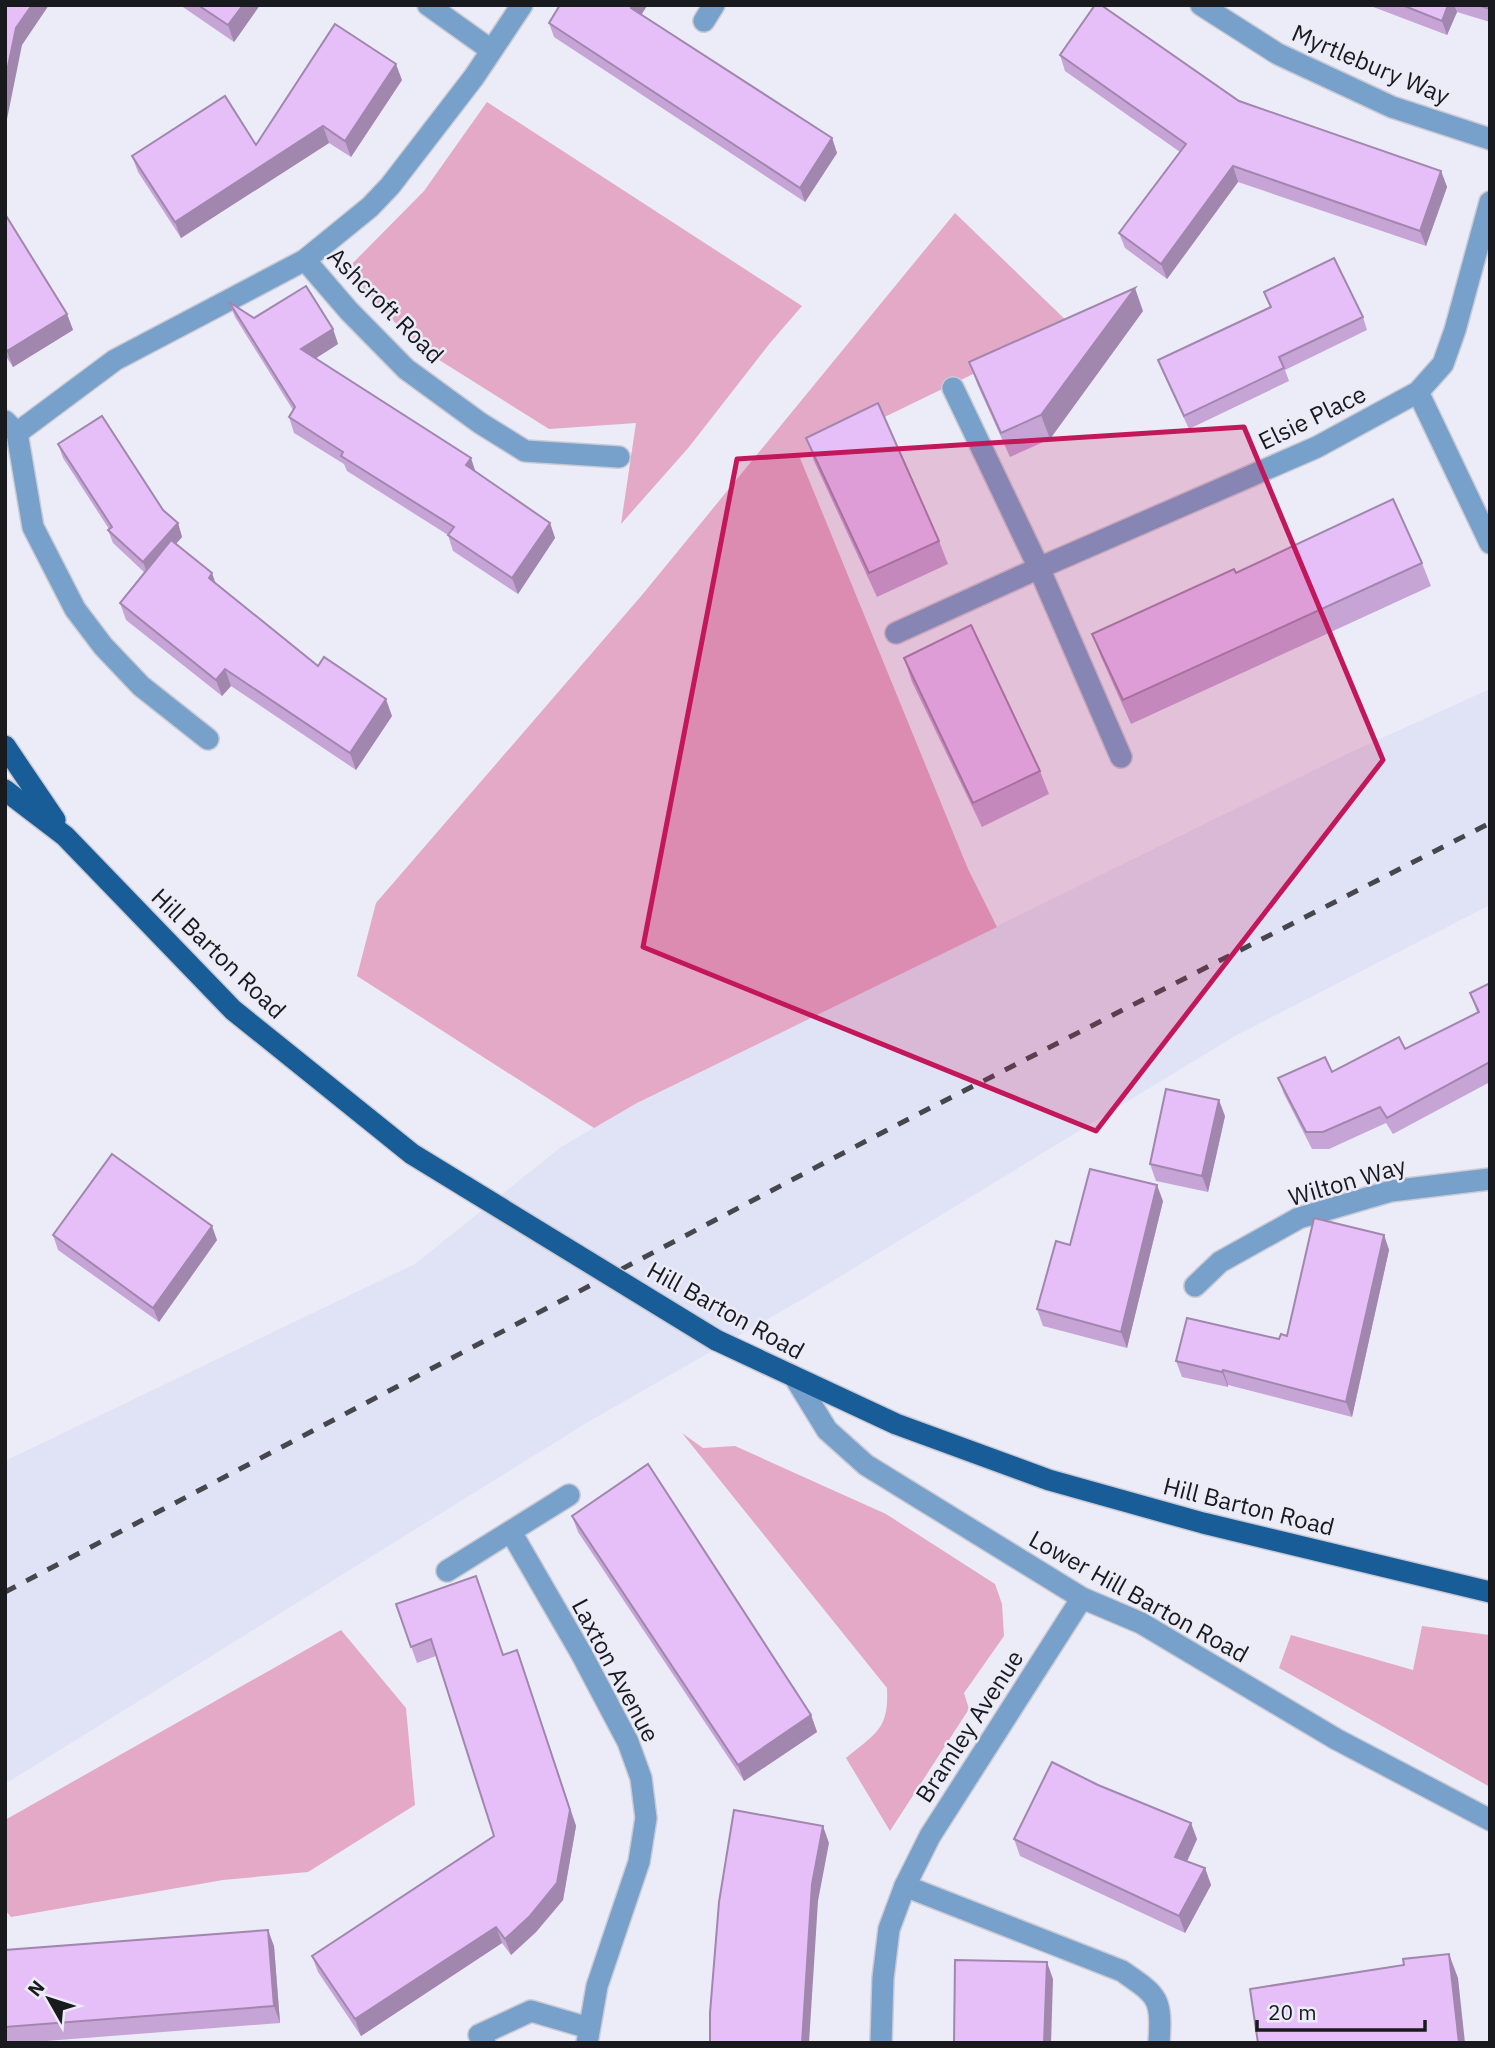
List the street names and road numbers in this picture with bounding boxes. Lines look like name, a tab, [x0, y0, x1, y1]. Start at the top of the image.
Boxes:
street label: Myrtlebury Way	[1287, 16, 1455, 112]
street label: Ashcroft Road	[321, 240, 451, 370]
street label: Elsie Place	[1253, 377, 1371, 457]
street label: Hill Barton Road	[145, 881, 293, 1025]
street label: Wilton Way	[1285, 1149, 1409, 1213]
street label: Hill Barton Road	[642, 1254, 810, 1366]
street label: Hill Barton Road	[1160, 1469, 1338, 1543]
street label: Lower Hill Barton Road	[1024, 1522, 1254, 1670]
street label: Laxton Avenue	[565, 1593, 667, 1747]
street label: Bramley Avenue	[908, 1644, 1030, 1808]

